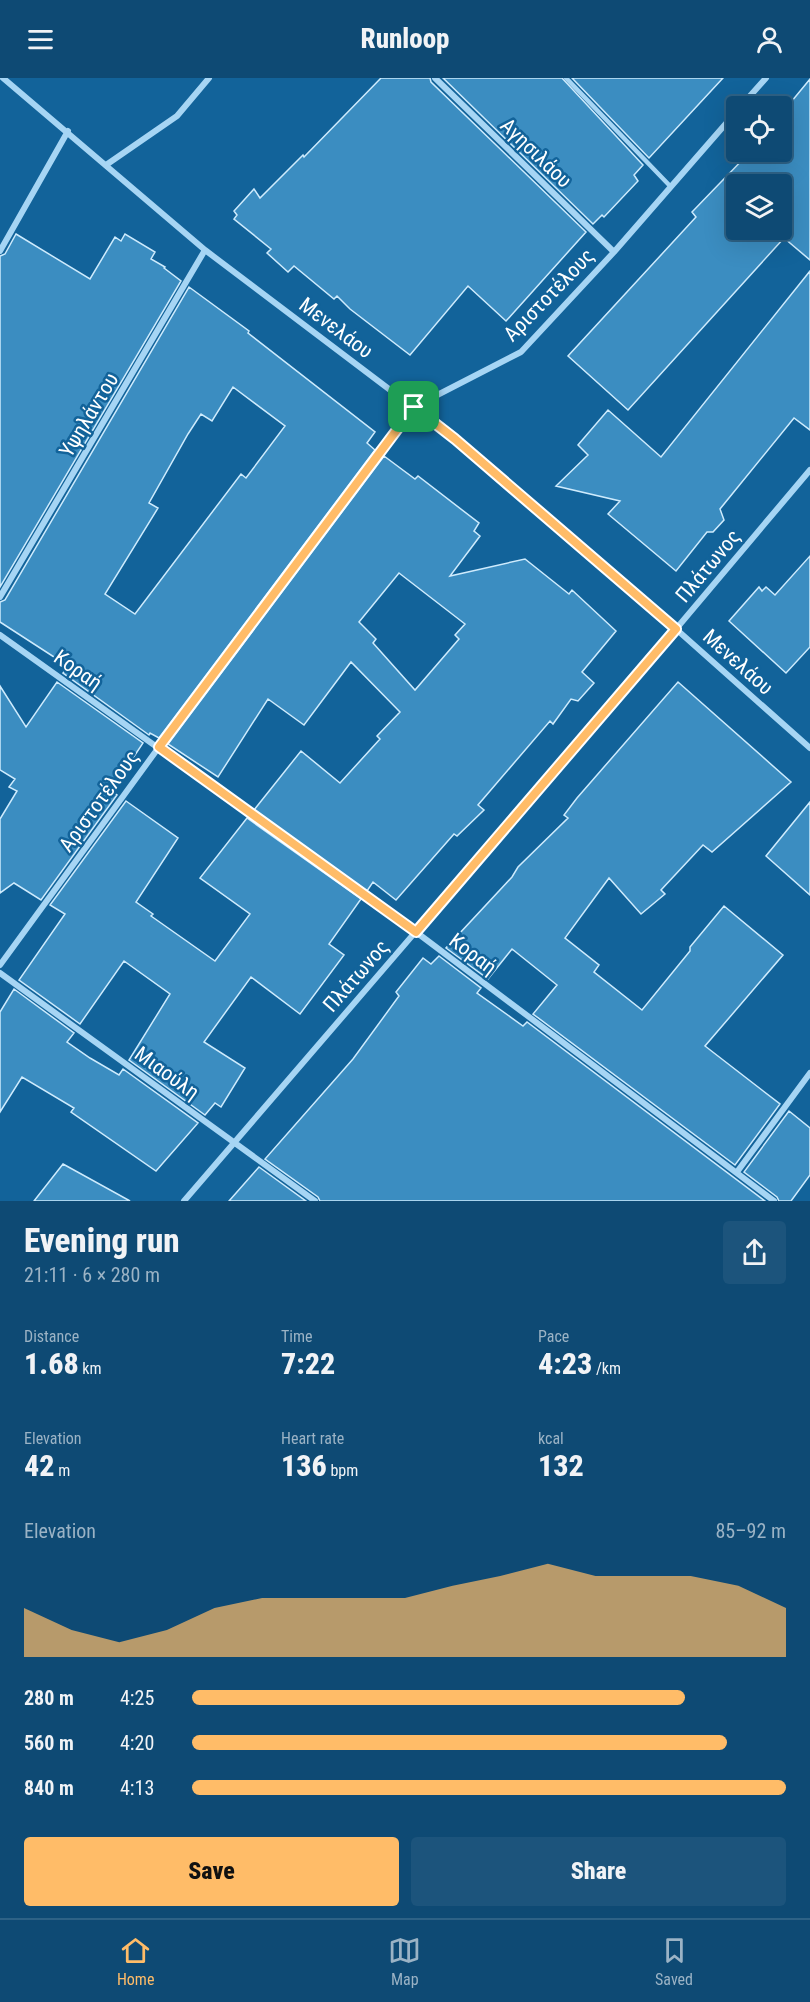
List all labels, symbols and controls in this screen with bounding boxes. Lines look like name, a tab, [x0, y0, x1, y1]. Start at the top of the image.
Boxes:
icon: menu	[24, 23, 57, 56]
text: Runloop	[361, 23, 449, 55]
icon: person	[753, 23, 786, 56]
map controls	[726, 96, 792, 240]
button: locate	[726, 96, 792, 162]
street label: Αγησιλάου	[495, 113, 577, 193]
button: layers	[726, 174, 792, 240]
street label: Αριστοτέλους	[499, 244, 599, 346]
street label: Μενελάου	[294, 293, 378, 363]
street label: Υψηλάντου	[55, 369, 123, 461]
pin	[388, 381, 439, 432]
icon: arrive	[397, 390, 430, 423]
street label: Πλάτωνος	[671, 525, 745, 607]
street label: Μενελάου	[698, 624, 778, 700]
street label: Κοραή	[49, 645, 107, 695]
street label: Αριστοτέλους	[54, 746, 144, 856]
street label: Κοραή	[445, 928, 501, 980]
street label: Πλάτωνος	[318, 935, 394, 1017]
street label: Μιαούλη	[130, 1042, 204, 1104]
text: Evening run	[24, 1221, 180, 1260]
button: share	[723, 1221, 786, 1284]
text: 21:11 · 6 × 280 m	[24, 1263, 160, 1287]
text: Distance	[24, 1327, 79, 1346]
text: Time	[281, 1327, 313, 1346]
text: Pace	[538, 1327, 569, 1346]
text: 1.68	[24, 1346, 79, 1381]
text: 7:22	[281, 1346, 335, 1381]
text: 4:23	[538, 1346, 592, 1381]
text: km	[79, 1359, 102, 1378]
text: /km	[592, 1359, 621, 1378]
text: Elevation	[24, 1429, 82, 1448]
text: Heart rate	[281, 1429, 344, 1448]
text: kcal	[538, 1429, 564, 1448]
text: 42	[24, 1448, 55, 1483]
text: 136	[281, 1448, 327, 1483]
text: 132	[538, 1448, 584, 1483]
text: m	[55, 1461, 70, 1480]
text: bpm	[327, 1461, 358, 1480]
text: Elevation	[24, 1519, 96, 1543]
text: 85–92 m	[715, 1519, 786, 1543]
text: 280 m	[24, 1686, 74, 1710]
text: 4:25	[120, 1686, 154, 1710]
text: 560 m	[24, 1731, 74, 1755]
text: 4:20	[120, 1731, 154, 1755]
text: 840 m	[24, 1776, 74, 1800]
text: 4:13	[120, 1776, 154, 1800]
button: Save	[24, 1837, 399, 1906]
button: Share	[411, 1837, 786, 1906]
tab: Home	[117, 1934, 154, 1989]
tab: Map	[388, 1934, 421, 1989]
tab: Saved	[655, 1934, 693, 1989]

